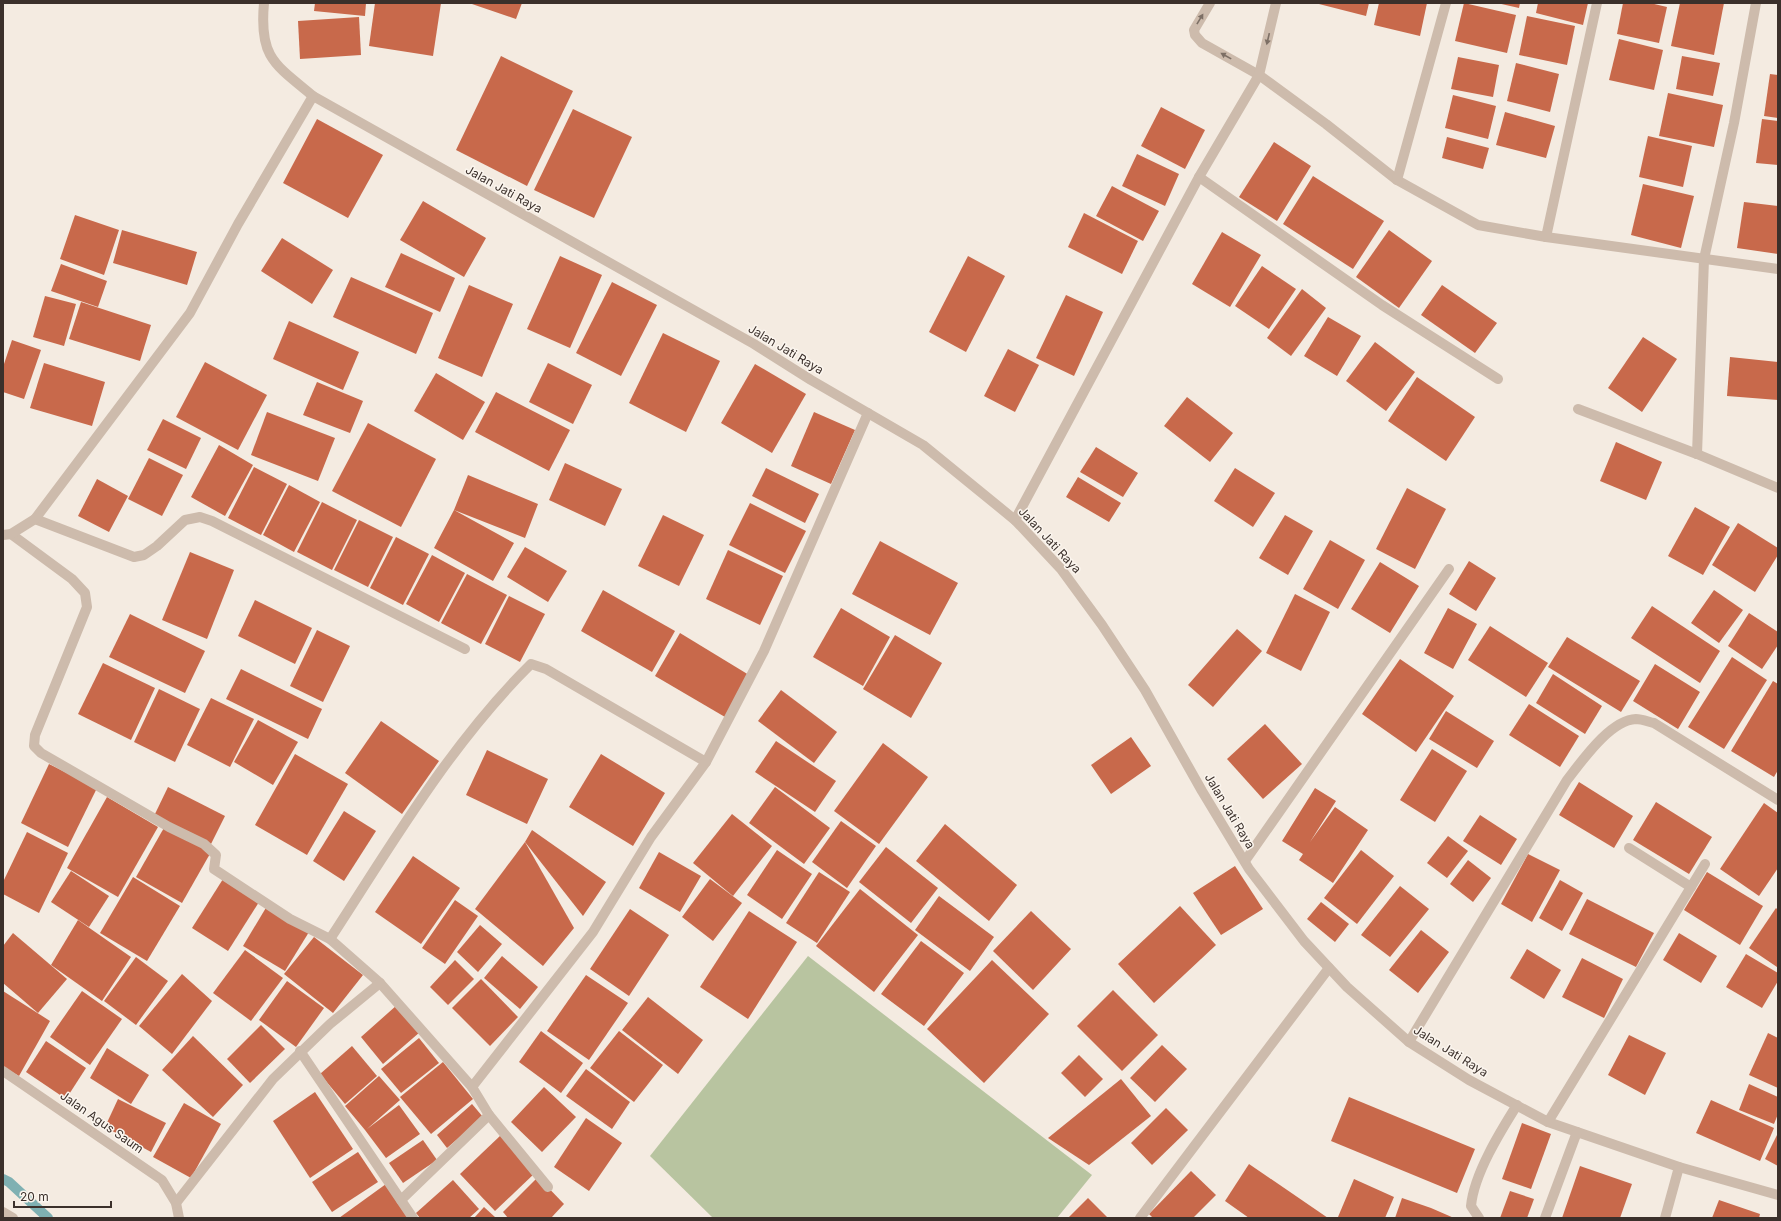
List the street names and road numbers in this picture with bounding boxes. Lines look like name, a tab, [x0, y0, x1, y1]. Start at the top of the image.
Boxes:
street label: Jalan Jati Raya	[463, 162, 545, 216]
street label: Jalan Jati Raya	[746, 321, 826, 377]
street label: Jalan Jati Raya	[1015, 504, 1085, 576]
street label: Jalan Jati Raya	[1202, 771, 1258, 851]
street label: Jalan Jati Raya	[1411, 1022, 1491, 1080]
street label: Jalan Agus Saum	[57, 1088, 147, 1156]

